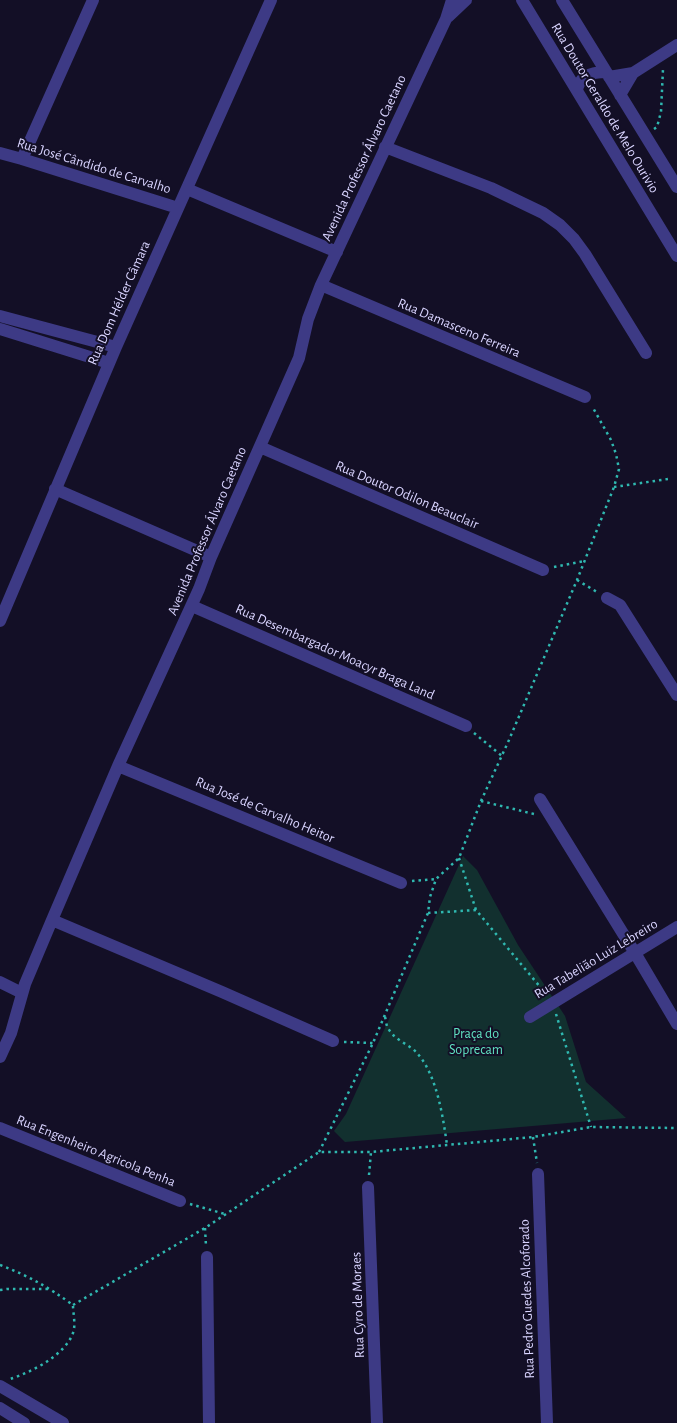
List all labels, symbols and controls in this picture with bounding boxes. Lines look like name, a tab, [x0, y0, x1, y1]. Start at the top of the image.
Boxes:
street label: Rua Doutor Geraldo de Melo Ourivio	[547, 20, 663, 196]
street label: Avenida Professor Álvaro Caetano	[318, 72, 410, 244]
street label: Rua José Cândido de Carvalho	[15, 135, 173, 197]
street label: Rua Dom Hélder Câmara	[84, 238, 154, 368]
street label: Rua Damasceno Ferreira	[395, 295, 523, 361]
street label: Avenida Professor Álvaro Caetano	[164, 444, 250, 618]
street label: Rua Doutor Odilon Beauclair	[333, 457, 481, 533]
street label: Rua Desembargador Moacyr Braga Land	[233, 600, 437, 704]
street label: Rua José de Carvalho Heitor	[193, 773, 337, 847]
street label: Rua Tabelião Luiz Lebreiro	[531, 915, 661, 1003]
park label: Praça do Soprecam	[449, 1026, 503, 1058]
street label: Rua Engenheiro Agricola Penha	[14, 1111, 178, 1191]
street label: Rua Pedro Guedes Alcoforado	[516, 1219, 538, 1379]
street label: Rua Cyro de Moraes	[348, 1252, 368, 1358]

